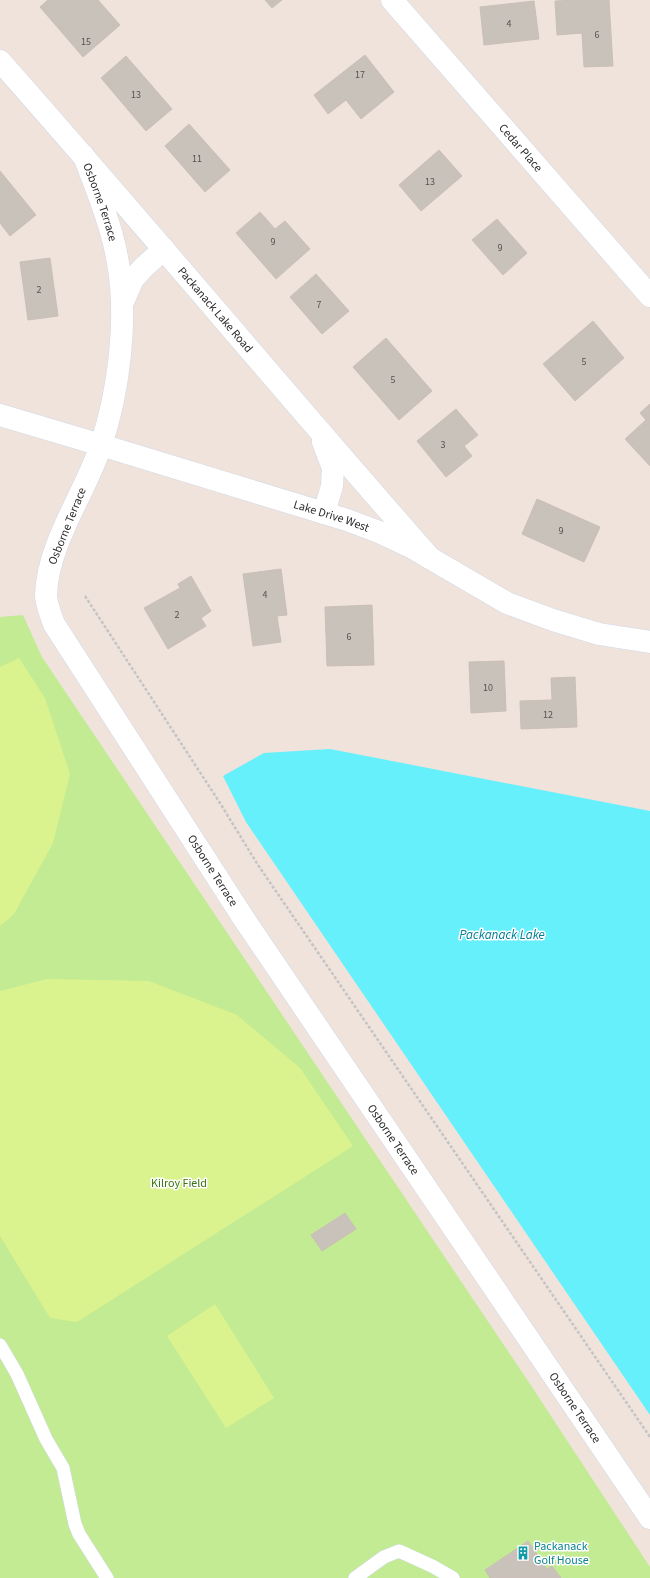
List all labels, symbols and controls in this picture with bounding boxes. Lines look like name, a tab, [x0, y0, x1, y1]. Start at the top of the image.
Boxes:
house number: 4	[507, 17, 512, 31]
house number: 6	[595, 28, 600, 42]
house number: 15	[81, 35, 91, 49]
house number: 17	[355, 68, 365, 82]
house number: 13	[131, 88, 141, 102]
street label: Cedar Place	[495, 120, 546, 176]
house number: 11	[192, 152, 202, 166]
street label: Osborne Terrace	[78, 161, 121, 243]
house number: 13	[425, 175, 435, 189]
house number: 9	[271, 235, 276, 249]
house number: 9	[498, 241, 503, 255]
street label: Packanack Lake Road	[173, 263, 257, 356]
house number: 2	[37, 283, 42, 297]
house number: 7	[317, 298, 322, 312]
house number: 5	[582, 355, 587, 369]
house number: 5	[391, 373, 396, 387]
house number: 3	[441, 438, 446, 452]
street label: Osborne Terrace	[44, 485, 91, 567]
street label: Lake Drive West	[291, 496, 371, 537]
house number: 9	[559, 524, 564, 538]
house number: 4	[263, 588, 268, 602]
house number: 2	[175, 608, 180, 622]
house number: 6	[347, 630, 352, 644]
house number: 10	[483, 681, 493, 695]
house number: 12	[543, 708, 553, 722]
street label: Osborne Terrace	[183, 832, 242, 910]
water label: Packanack Lake	[459, 926, 545, 944]
street label: Osborne Terrace	[363, 1101, 423, 1179]
park label: Kilroy Field	[151, 1175, 207, 1192]
street label: Osborne Terrace	[545, 1369, 605, 1447]
place label: Packanack Golf House	[534, 1538, 589, 1569]
building icon: Packanack Golf House	[515, 1545, 531, 1561]

